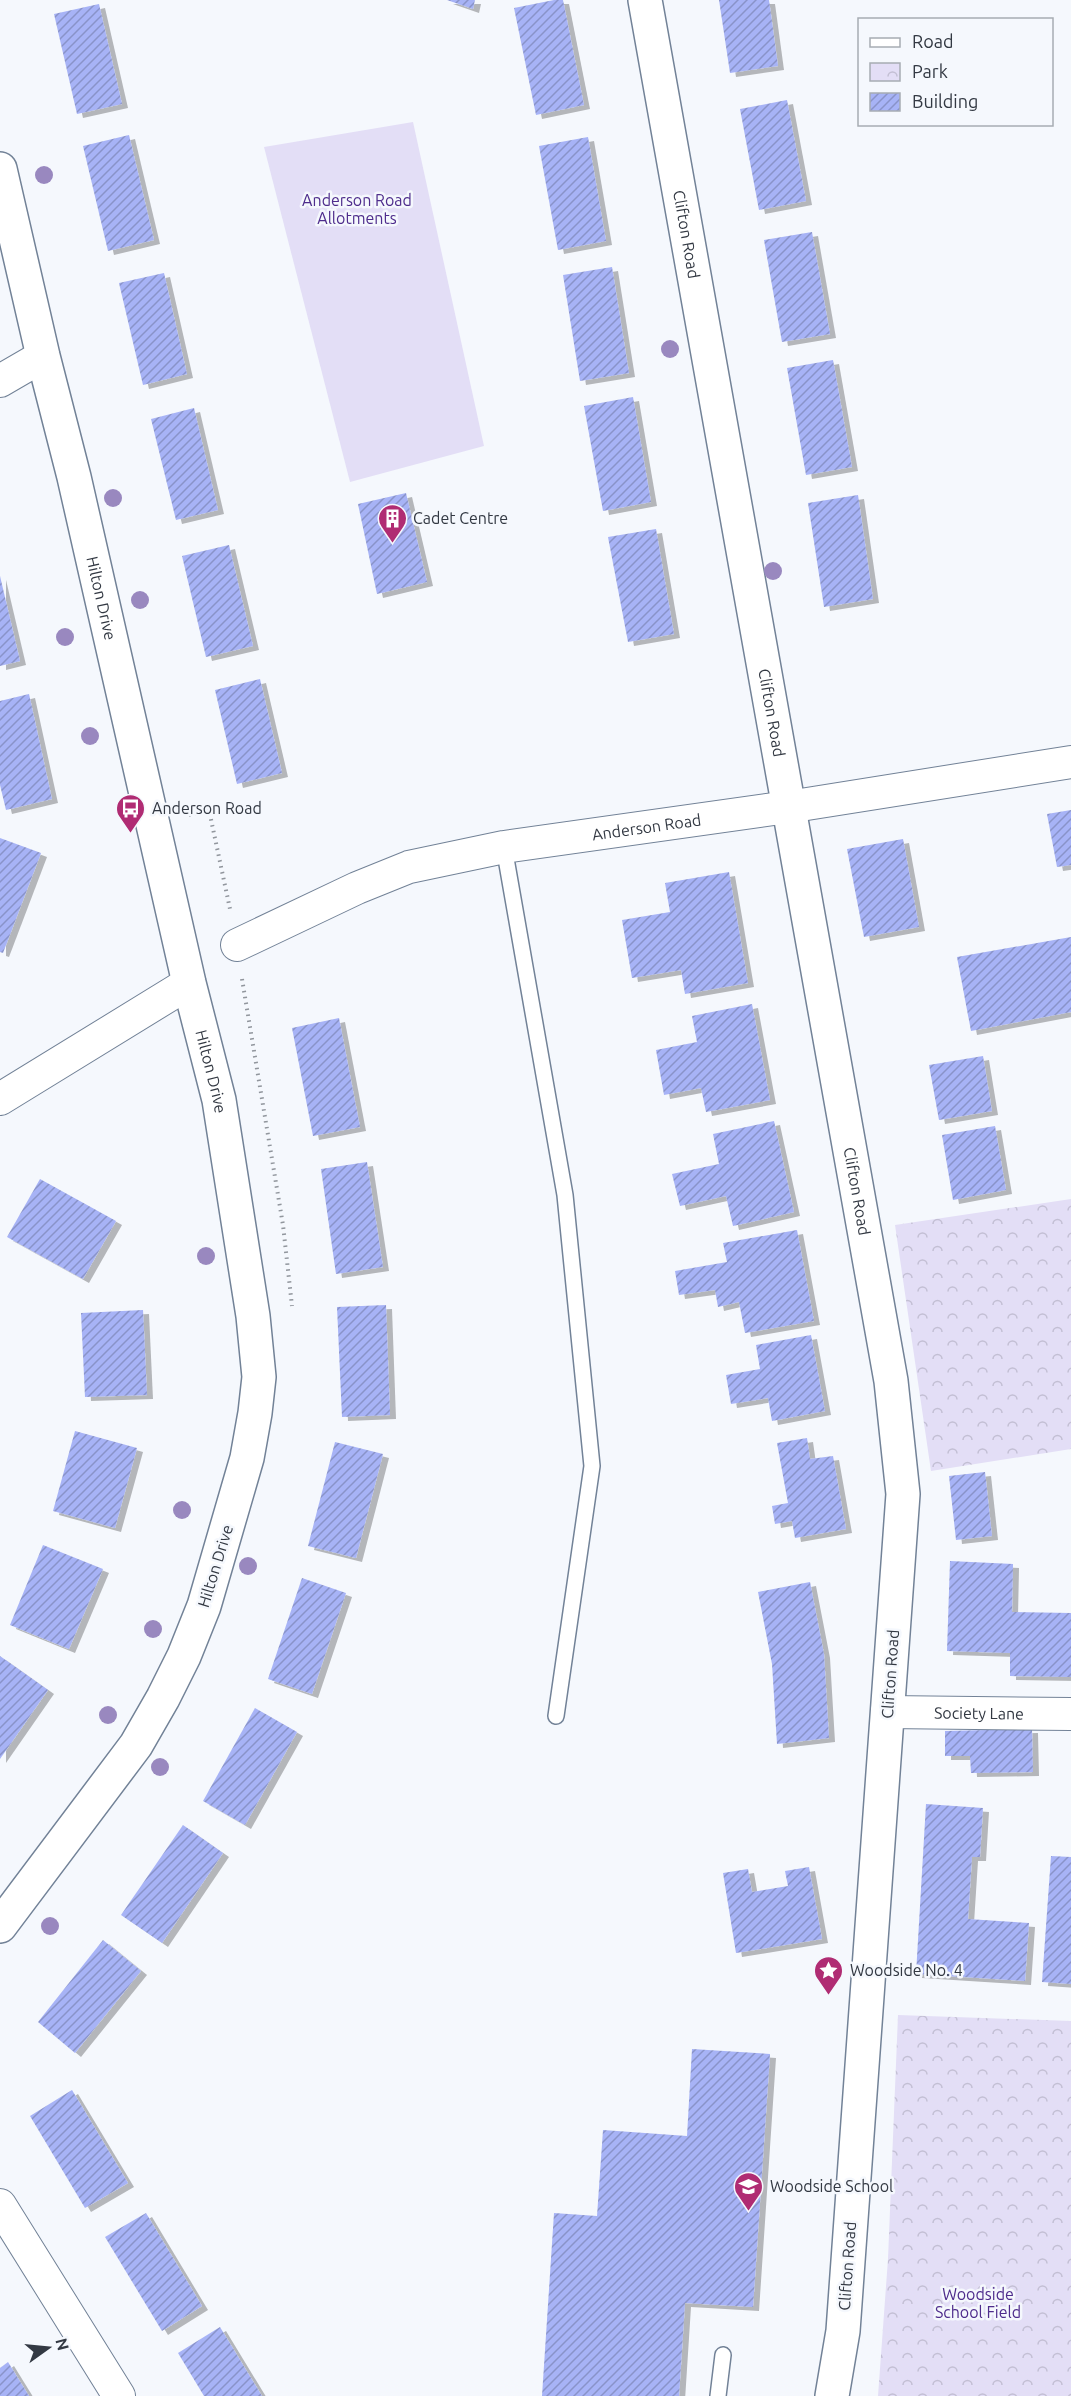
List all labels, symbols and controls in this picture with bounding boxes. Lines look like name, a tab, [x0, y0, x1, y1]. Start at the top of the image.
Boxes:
legend	[858, 18, 1053, 126]
text: Road	[912, 31, 954, 51]
text: Park	[912, 61, 948, 81]
text: Building	[912, 91, 978, 111]
street label: Clifton Road	[670, 189, 703, 280]
park label: Anderson Road Allotments	[302, 191, 412, 227]
building icon: Cadet Centre	[376, 502, 408, 544]
place label: Cadet Centre	[413, 509, 508, 527]
street label: Hilton Drive	[83, 554, 120, 642]
street label: Clifton Road	[755, 667, 789, 758]
bus stop icon: Anderson Road	[115, 792, 147, 834]
place label: Anderson Road	[152, 799, 262, 817]
street label: Anderson Road	[591, 810, 702, 843]
street label: Hilton Drive	[192, 1028, 230, 1115]
street label: Clifton Road	[841, 1146, 874, 1237]
street label: Hilton Drive	[194, 1522, 236, 1610]
street label: Clifton Road	[878, 1629, 902, 1719]
street label: Society Lane	[934, 1704, 1024, 1722]
place icon: Woodside No. 4	[813, 1954, 845, 1996]
place label: Woodside No. 4	[850, 1961, 963, 1979]
school or university icon: Woodside School	[733, 2170, 765, 2212]
place label: Woodside School	[770, 2177, 893, 2195]
street label: Clifton Road	[835, 2221, 859, 2311]
park label: Woodside School Field	[935, 2285, 1021, 2321]
north arrow	[18, 2318, 78, 2378]
text: N	[52, 2336, 73, 2352]

